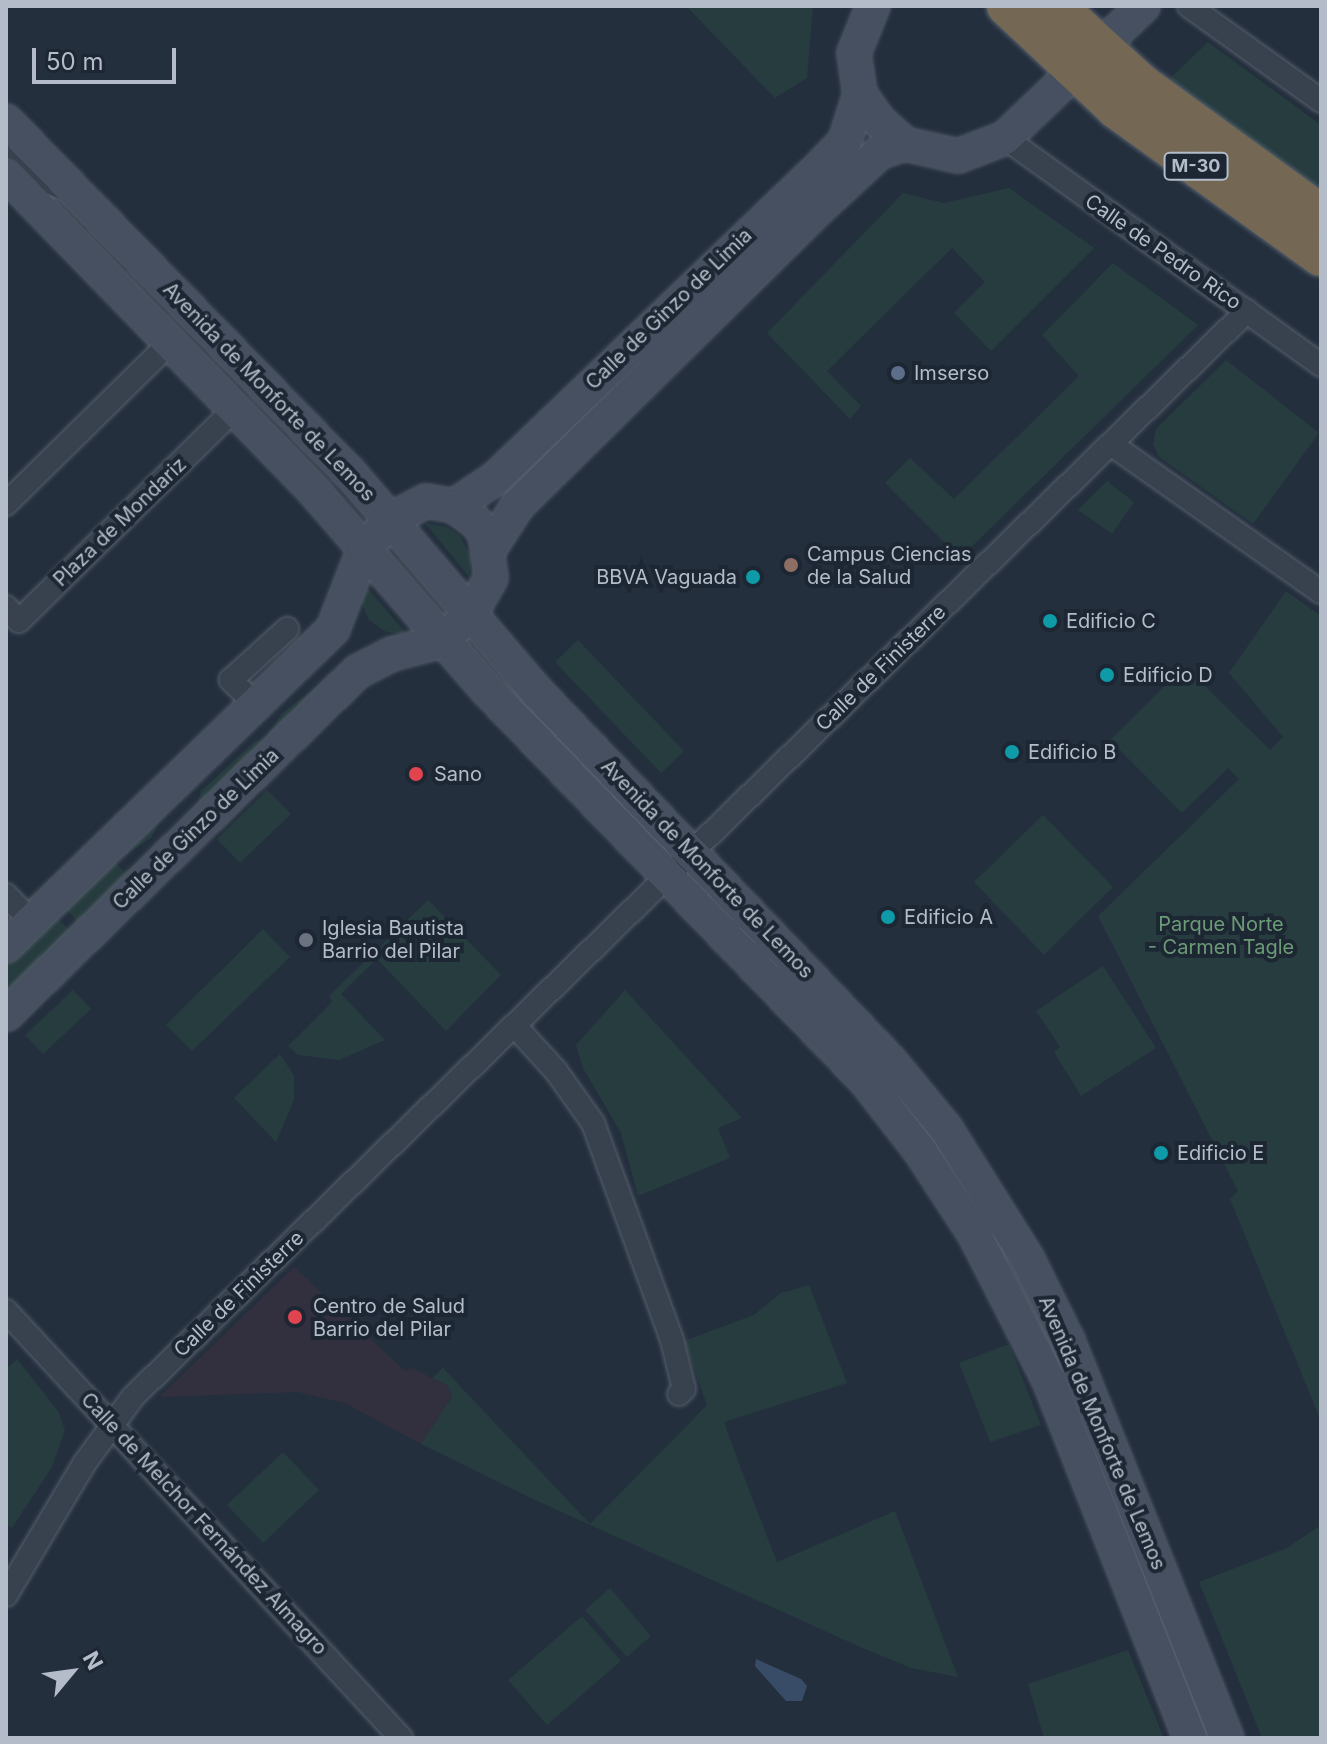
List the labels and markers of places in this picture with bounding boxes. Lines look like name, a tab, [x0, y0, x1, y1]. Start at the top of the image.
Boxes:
place label: Imserso	[914, 361, 989, 385]
marker: Imserso	[889, 364, 907, 382]
place label: Campus Ciencias de la Salud	[807, 542, 972, 589]
marker: Campus Ciencias de la Salud	[782, 556, 800, 574]
place label: BBVA Vaguada	[596, 565, 737, 589]
marker: BBVA Vaguada	[744, 568, 762, 586]
place label: Edificio C	[1066, 609, 1156, 633]
marker: Edificio C	[1041, 612, 1059, 630]
place label: Edificio D	[1123, 663, 1213, 687]
marker: Edificio D	[1098, 666, 1116, 684]
place label: Edificio B	[1028, 740, 1116, 764]
marker: Edificio B	[1003, 743, 1021, 761]
place label: Sano	[434, 762, 482, 786]
marker: Sano	[405, 763, 427, 785]
place label: Edificio A	[904, 905, 993, 929]
marker: Edificio A	[879, 908, 897, 926]
place label: Iglesia Bautista Barrio del Pilar	[322, 916, 464, 963]
marker: Iglesia Bautista Barrio del Pilar	[297, 931, 315, 949]
place label: Edificio E	[1177, 1141, 1264, 1165]
marker: Edificio E	[1152, 1144, 1170, 1162]
place label: Centro de Salud Barrio del Pilar	[313, 1294, 465, 1341]
marker: Centro de Salud Barrio del Pilar	[284, 1306, 306, 1328]

